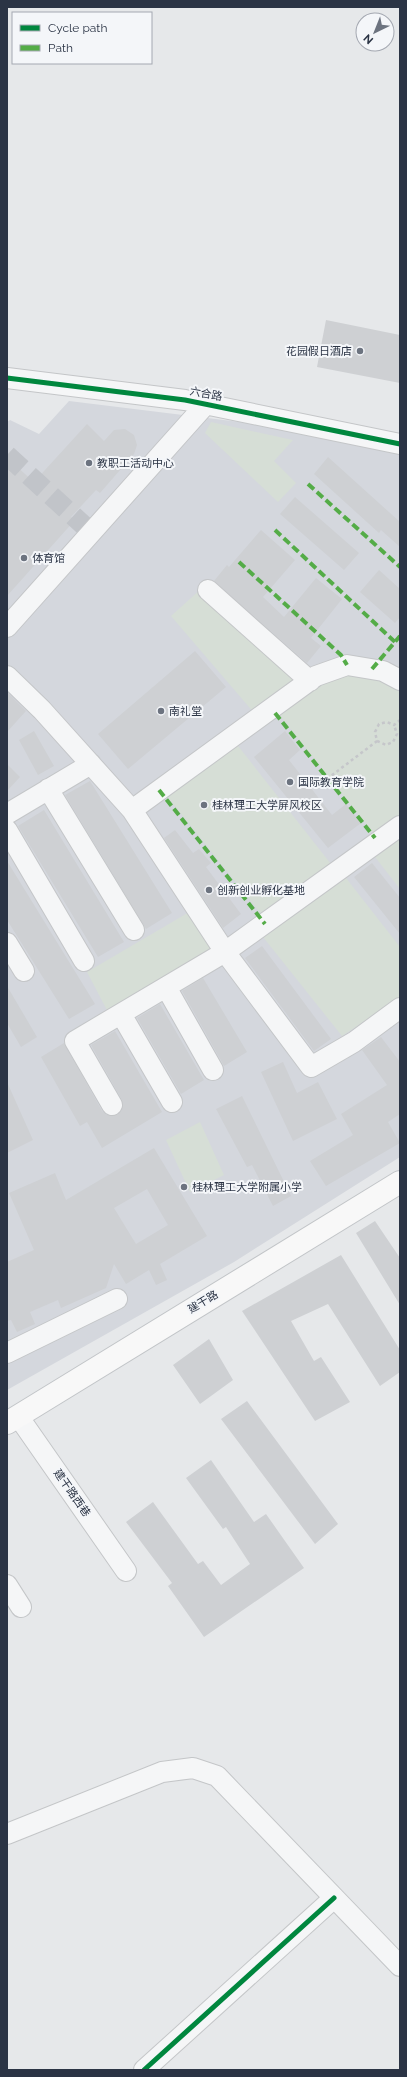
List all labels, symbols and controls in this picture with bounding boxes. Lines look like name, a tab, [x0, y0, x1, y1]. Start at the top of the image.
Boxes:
legend	[12, 12, 152, 64]
north arrow	[355, 12, 395, 52]
text: Cycle path	[48, 21, 107, 35]
text: N	[361, 31, 376, 47]
text: Path	[48, 41, 73, 55]
place label: 花园假日酒店	[286, 345, 352, 358]
marker: 花园假日酒店	[355, 346, 365, 356]
street label: 六合路	[189, 385, 223, 403]
place label: 教职工活动中心	[97, 457, 174, 470]
marker: 教职工活动中心	[84, 458, 94, 468]
place label: 体育馆	[32, 552, 65, 565]
marker: 体育馆	[19, 553, 29, 563]
place label: 南礼堂	[169, 705, 202, 718]
marker: 南礼堂	[156, 706, 166, 716]
place label: 国际教育学院	[298, 776, 364, 789]
marker: 国际教育学院	[285, 777, 295, 787]
place label: 桂林理工大学屏风校区	[212, 799, 322, 812]
marker: 桂林理工大学屏风校区	[199, 800, 209, 810]
place label: 创新创业孵化基地	[217, 884, 305, 897]
marker: 创新创业孵化基地	[204, 885, 214, 895]
place label: 桂林理工大学附属小学	[192, 1181, 302, 1194]
marker: 桂林理工大学附属小学	[179, 1182, 189, 1192]
street label: 建干路	[186, 1288, 220, 1316]
street label: 建干路西巷	[51, 1467, 93, 1519]

